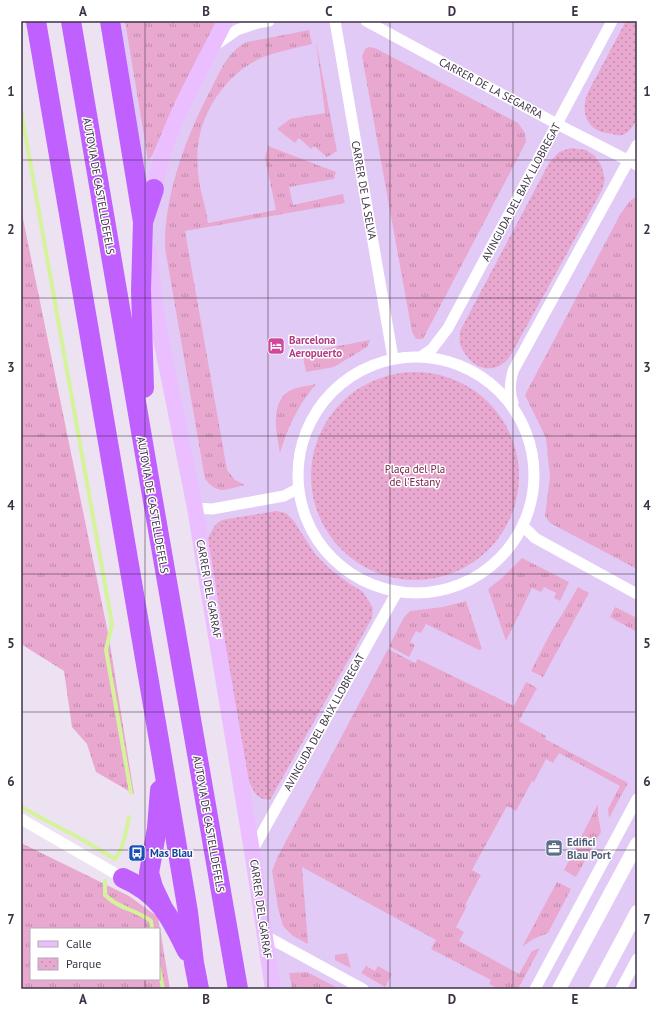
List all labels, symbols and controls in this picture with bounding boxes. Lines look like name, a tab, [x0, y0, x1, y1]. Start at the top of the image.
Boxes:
text: A	[79, 3, 87, 20]
text: B	[202, 3, 210, 20]
text: C	[325, 3, 333, 20]
text: D	[448, 3, 456, 20]
text: E	[572, 3, 579, 20]
street label: CARRER DE LA SEGARRA	[437, 55, 546, 122]
text: 1	[7, 83, 15, 100]
text: 1	[643, 83, 651, 100]
street label: AUTOVIA DE CASTELLDEFELS	[80, 117, 118, 256]
street label: AVINGUDA DEL BAIX LLOBREGAT	[478, 120, 564, 264]
street label: CARRER DE LA SELVA	[348, 140, 380, 241]
text: 2	[7, 221, 15, 238]
text: 2	[643, 221, 651, 238]
place label: Barcelona Aeropuerto	[289, 333, 342, 360]
hotel icon: Barcelona Aeropuerto	[266, 336, 286, 356]
text: 3	[7, 359, 15, 376]
text: 3	[643, 359, 651, 376]
street label: AUTOVIA DE CASTELLDEFELS	[134, 436, 172, 575]
park label: Plaça del Pla de l'Estany	[385, 462, 445, 489]
text: 4	[7, 497, 15, 514]
text: 4	[643, 497, 651, 514]
street label: CARRER DEL GARRAF	[193, 538, 225, 640]
text: 5	[7, 635, 15, 652]
text: 5	[643, 635, 651, 652]
street label: AVINGUDA DEL BAIX LLOBREGAT	[280, 651, 368, 793]
street label: AUTOVIA DE CASTELLDEFELS	[190, 755, 228, 894]
text: 6	[7, 773, 15, 790]
text: 6	[643, 773, 651, 790]
place label: Edifici Blau Port	[567, 835, 611, 862]
office icon: Edifici Blau Port	[544, 838, 564, 858]
bus stop icon: Mas Blau	[127, 843, 147, 863]
place label: Mas Blau	[150, 846, 193, 860]
street label: CARRER DEL GARRAF	[247, 858, 275, 960]
text: 7	[7, 911, 15, 928]
text: 7	[643, 911, 651, 928]
legend	[30, 928, 160, 980]
text: Calle	[66, 936, 92, 951]
text: Parque	[66, 956, 101, 971]
text: A	[79, 991, 87, 1008]
text: B	[202, 991, 210, 1008]
text: C	[325, 991, 333, 1008]
text: D	[448, 991, 456, 1008]
text: E	[572, 991, 579, 1008]

